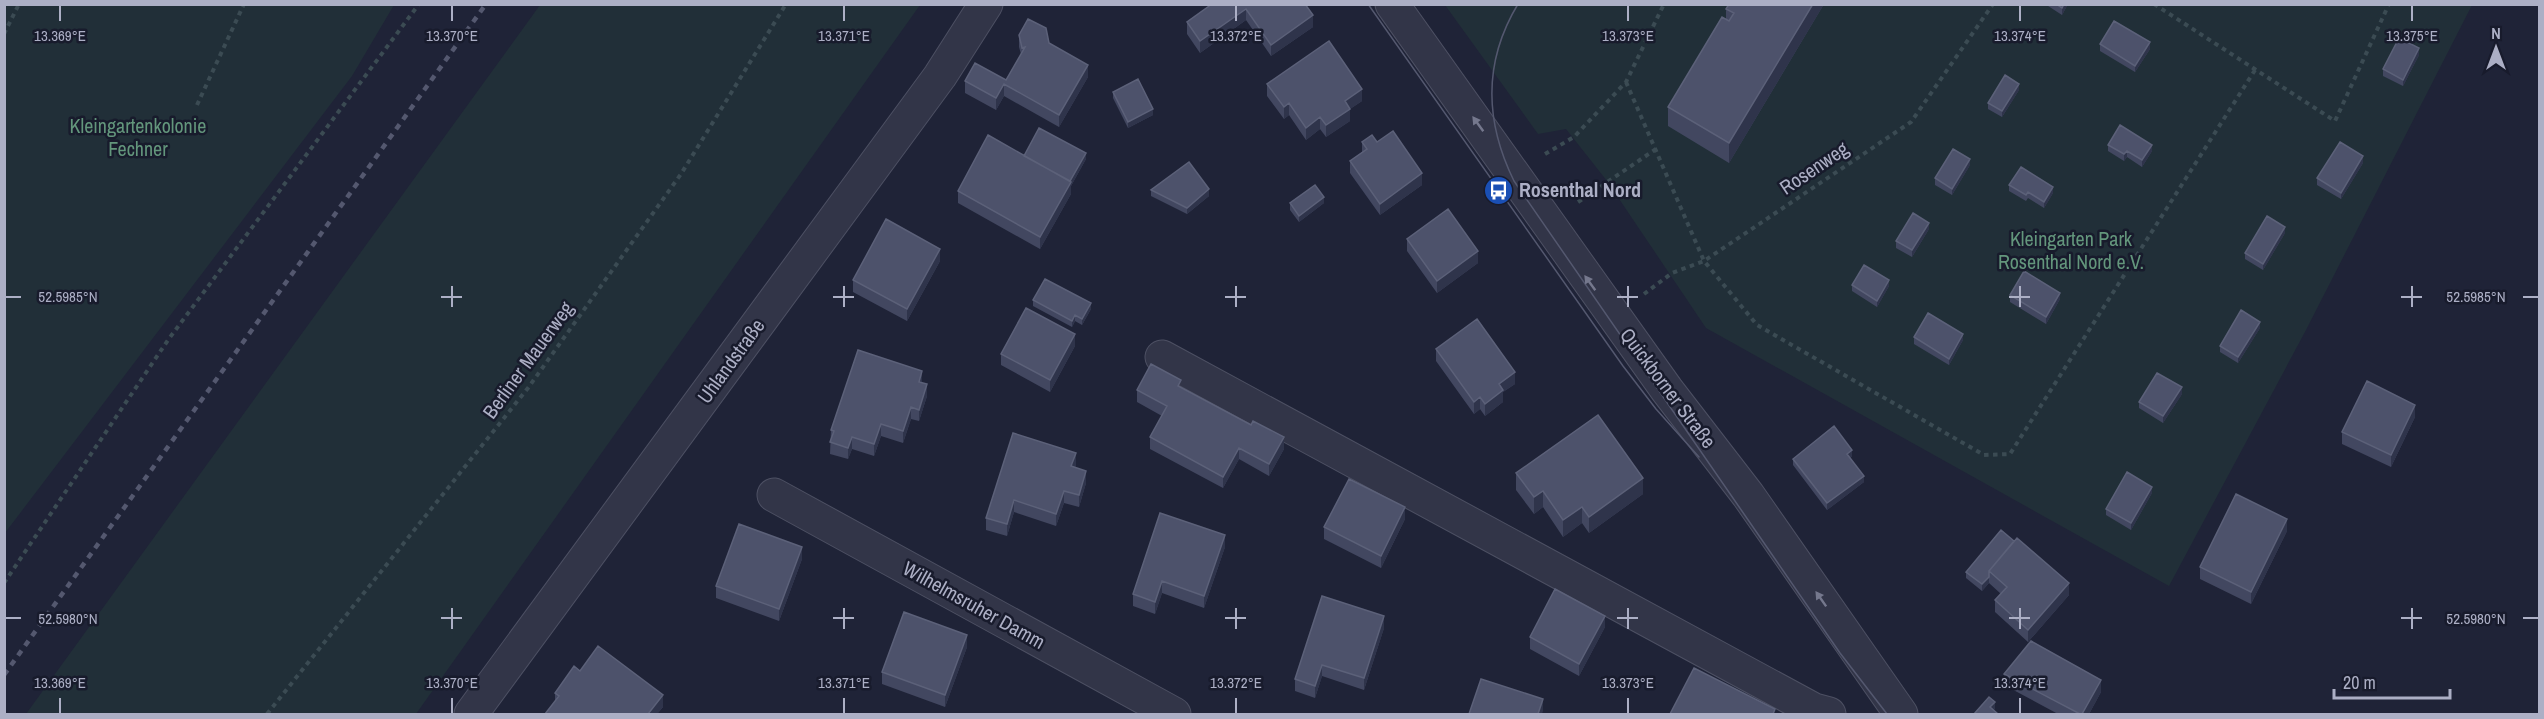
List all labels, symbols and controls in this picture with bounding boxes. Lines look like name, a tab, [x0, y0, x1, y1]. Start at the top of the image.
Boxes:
north arrow	[2466, 18, 2526, 78]
text: N	[2491, 22, 2501, 44]
text: 13.369°E	[34, 25, 86, 46]
text: 13.370°E	[426, 25, 478, 46]
text: 13.371°E	[818, 25, 870, 46]
text: 13.372°E	[1210, 25, 1262, 46]
text: 13.373°E	[1602, 25, 1654, 46]
text: 13.374°E	[1994, 25, 2046, 46]
text: 13.375°E	[2386, 25, 2438, 46]
park label: Kleingartenkolonie Fechner	[70, 112, 206, 162]
one-way arrow	[1473, 116, 1485, 131]
street label: Rosenweg	[1774, 135, 1853, 200]
bus stop icon: Rosenthal Nord	[1482, 174, 1514, 206]
place label: Rosenthal Nord	[1519, 176, 1641, 203]
park label: Kleingarten Park Rosenthal Nord e.V.	[1998, 225, 2144, 275]
one-way arrow	[1584, 276, 1596, 292]
text: 52.5985°N	[38, 286, 98, 307]
text: 52.5985°N	[2446, 286, 2506, 307]
street label: Berliner Mauerweg	[476, 296, 579, 424]
street label: Uhlandstraße	[691, 313, 770, 408]
street label: Quickborner Straße	[1614, 322, 1723, 453]
street label: Wilhelmsruher Damm	[898, 554, 1050, 655]
one-way arrow	[1815, 591, 1827, 607]
text: 52.5980°N	[38, 608, 98, 629]
text: 52.5980°N	[2446, 608, 2506, 629]
scale bar	[2334, 662, 2450, 700]
text: 20 m	[2343, 670, 2376, 695]
text: 13.369°E	[34, 672, 86, 693]
text: 13.370°E	[426, 672, 478, 693]
text: 13.371°E	[818, 672, 870, 693]
text: 13.372°E	[1210, 672, 1262, 693]
text: 13.373°E	[1602, 672, 1654, 693]
text: 13.374°E	[1994, 672, 2046, 693]

